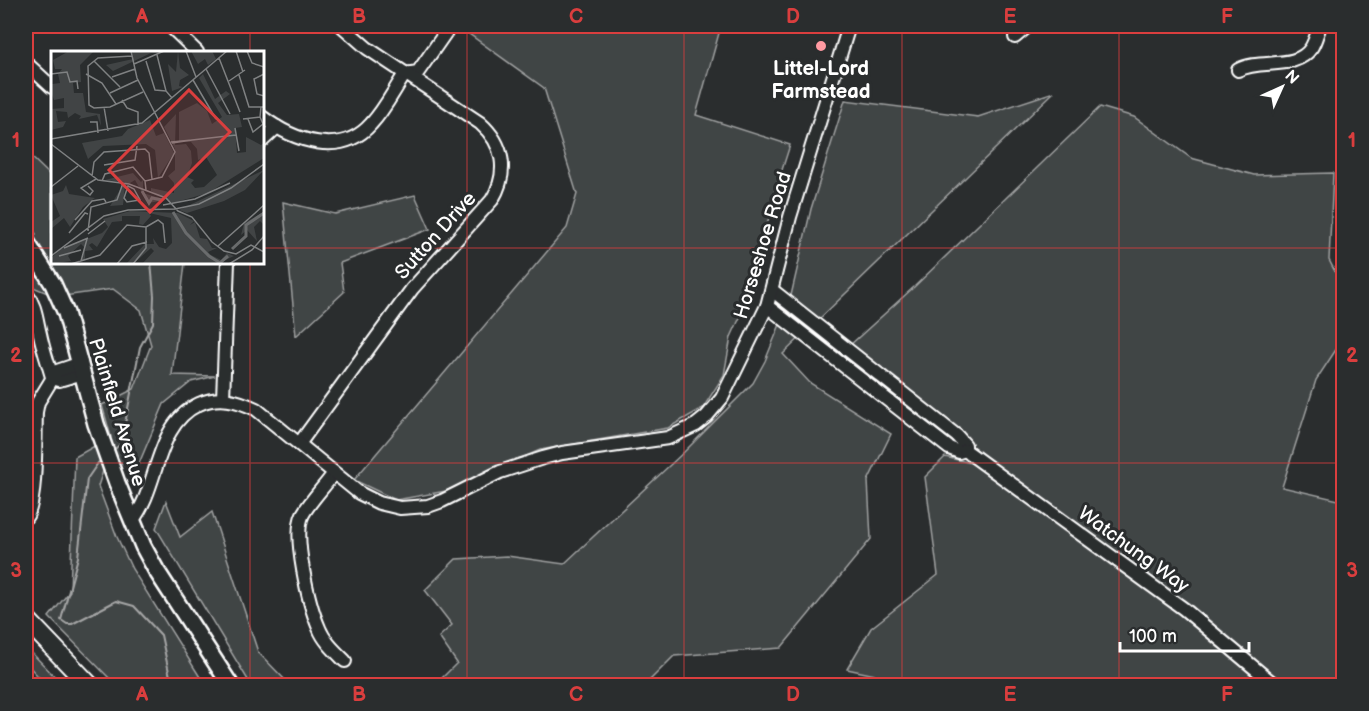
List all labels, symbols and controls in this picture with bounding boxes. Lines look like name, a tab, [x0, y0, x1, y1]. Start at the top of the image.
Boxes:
text: A	[135, 5, 149, 29]
text: B	[352, 5, 366, 29]
text: C	[569, 5, 583, 29]
text: D	[786, 5, 800, 29]
text: E	[1004, 5, 1017, 29]
text: F	[1221, 5, 1233, 29]
marker: Littel-Lord Farmstead	[814, 39, 828, 53]
inset map	[51, 51, 264, 264]
place label: Littel-Lord Farmstead	[772, 57, 870, 104]
north arrow	[1252, 57, 1312, 117]
text: N	[1281, 66, 1303, 88]
text: 1	[12, 129, 20, 153]
text: 1	[1348, 129, 1356, 153]
street label: Horseshoe Road	[729, 169, 797, 322]
street label: Sutton Drive	[390, 187, 482, 285]
street label: Plainfield Avenue	[83, 335, 151, 490]
text: 2	[10, 344, 22, 368]
text: 2	[1346, 344, 1358, 368]
street label: Watchung Way	[1073, 501, 1194, 598]
text: 3	[10, 559, 22, 583]
text: 3	[1346, 559, 1358, 583]
scale bar	[1120, 615, 1249, 653]
text: 100 m	[1129, 626, 1177, 647]
text: A	[135, 683, 149, 707]
text: B	[352, 683, 366, 707]
text: C	[569, 683, 583, 707]
text: D	[786, 683, 800, 707]
text: E	[1004, 683, 1017, 707]
text: F	[1221, 683, 1233, 707]

